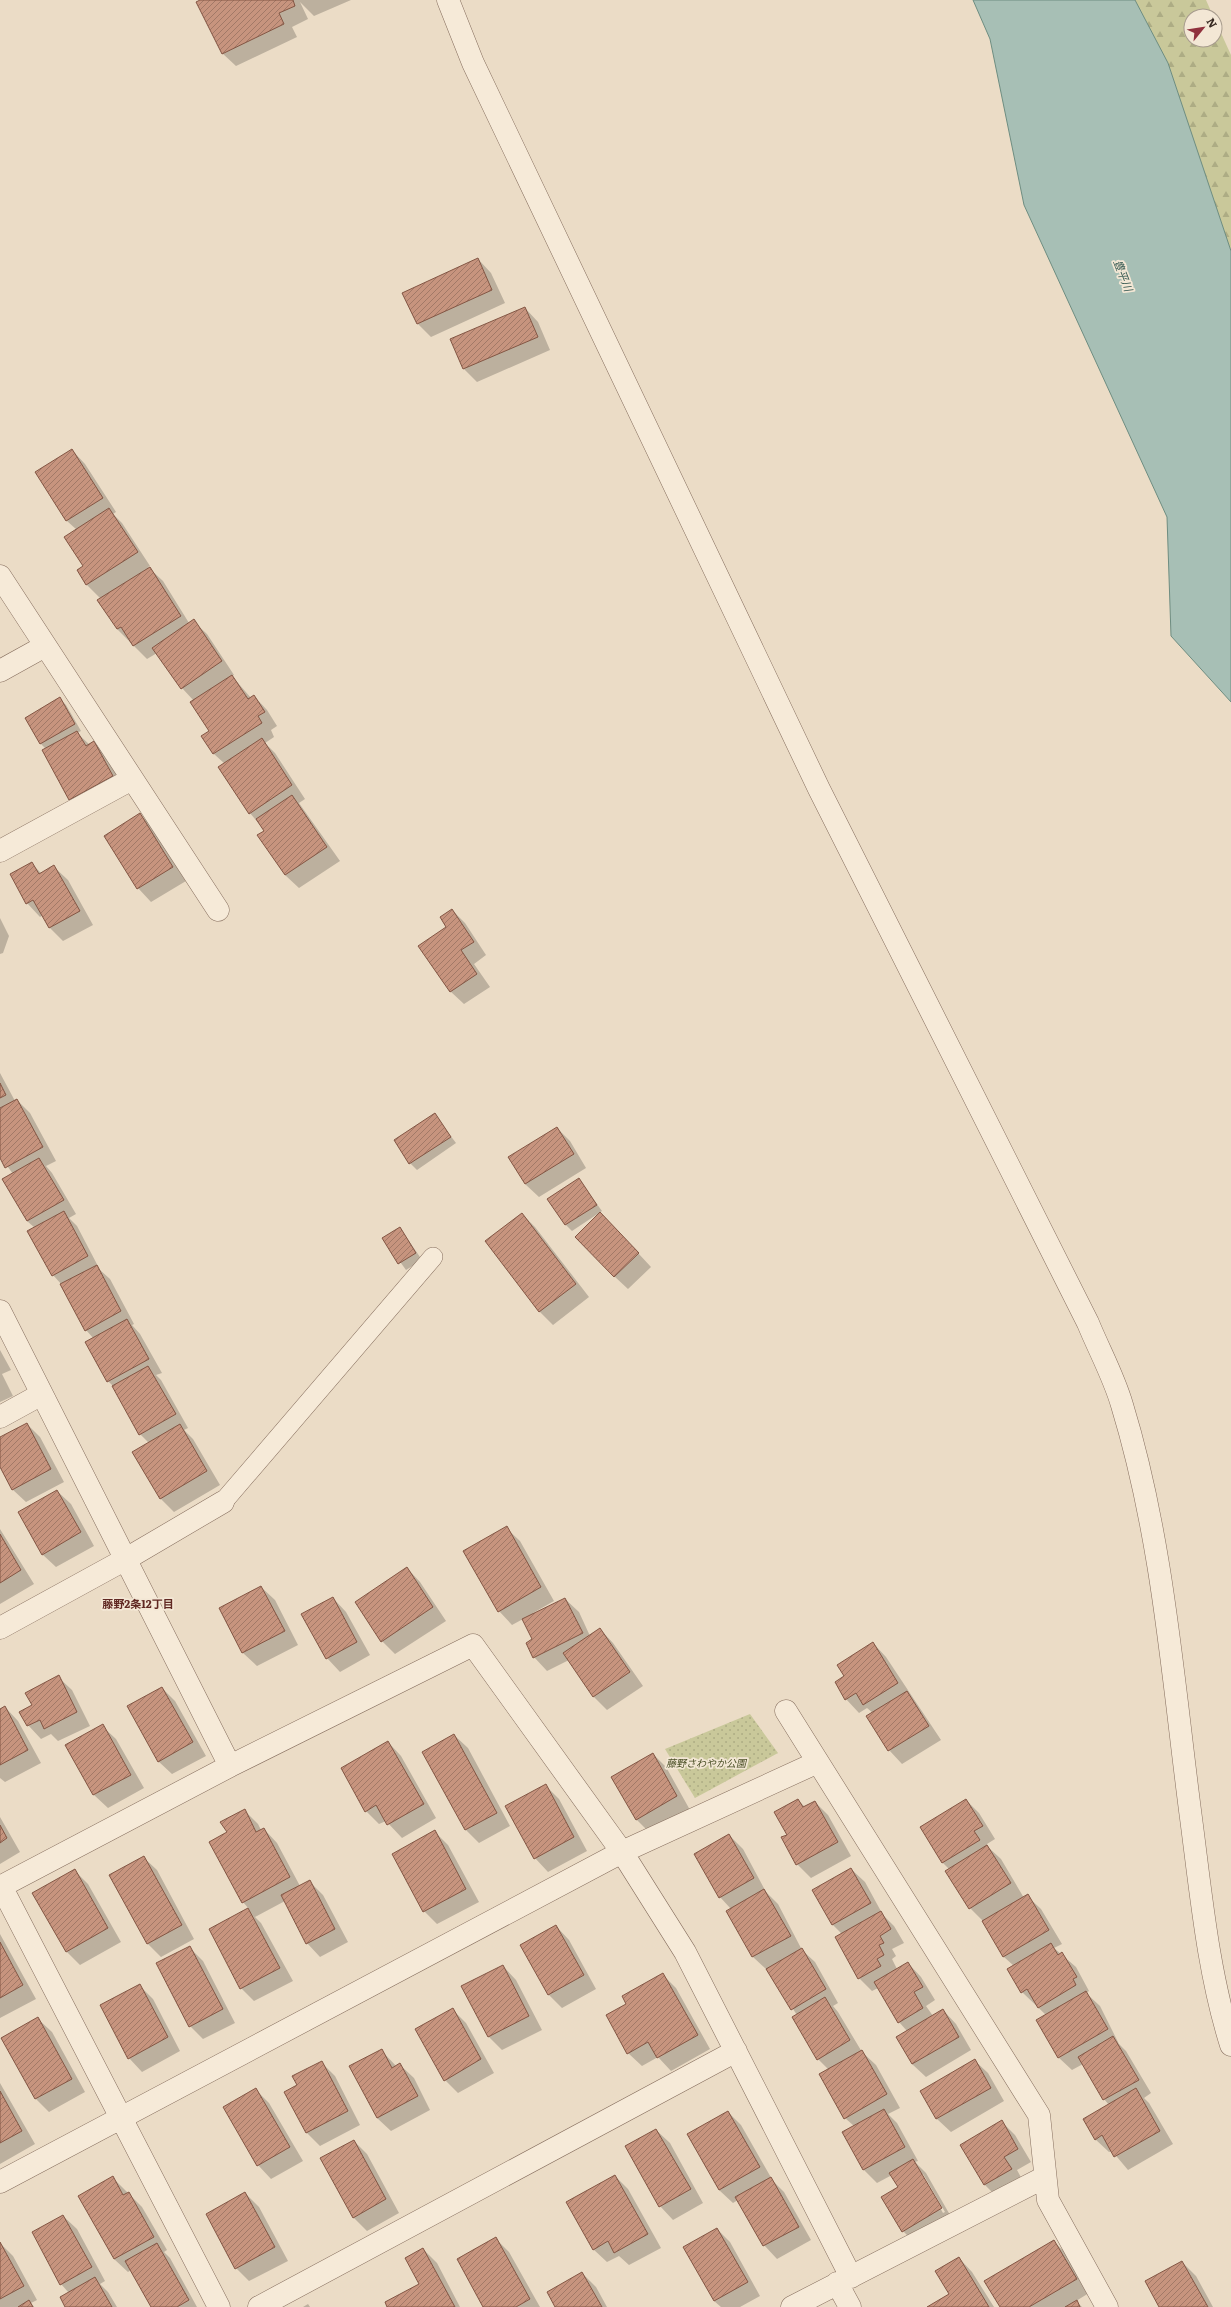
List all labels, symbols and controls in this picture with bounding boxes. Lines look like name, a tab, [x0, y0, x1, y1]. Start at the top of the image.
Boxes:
north arrow	[1183, 8, 1223, 48]
text: N	[1203, 15, 1222, 30]
water label: 豊平川	[1111, 257, 1138, 294]
district label: 藤野2条12丁目	[102, 1595, 174, 1611]
park label: 藤野さわやか公園	[666, 1755, 748, 1770]

